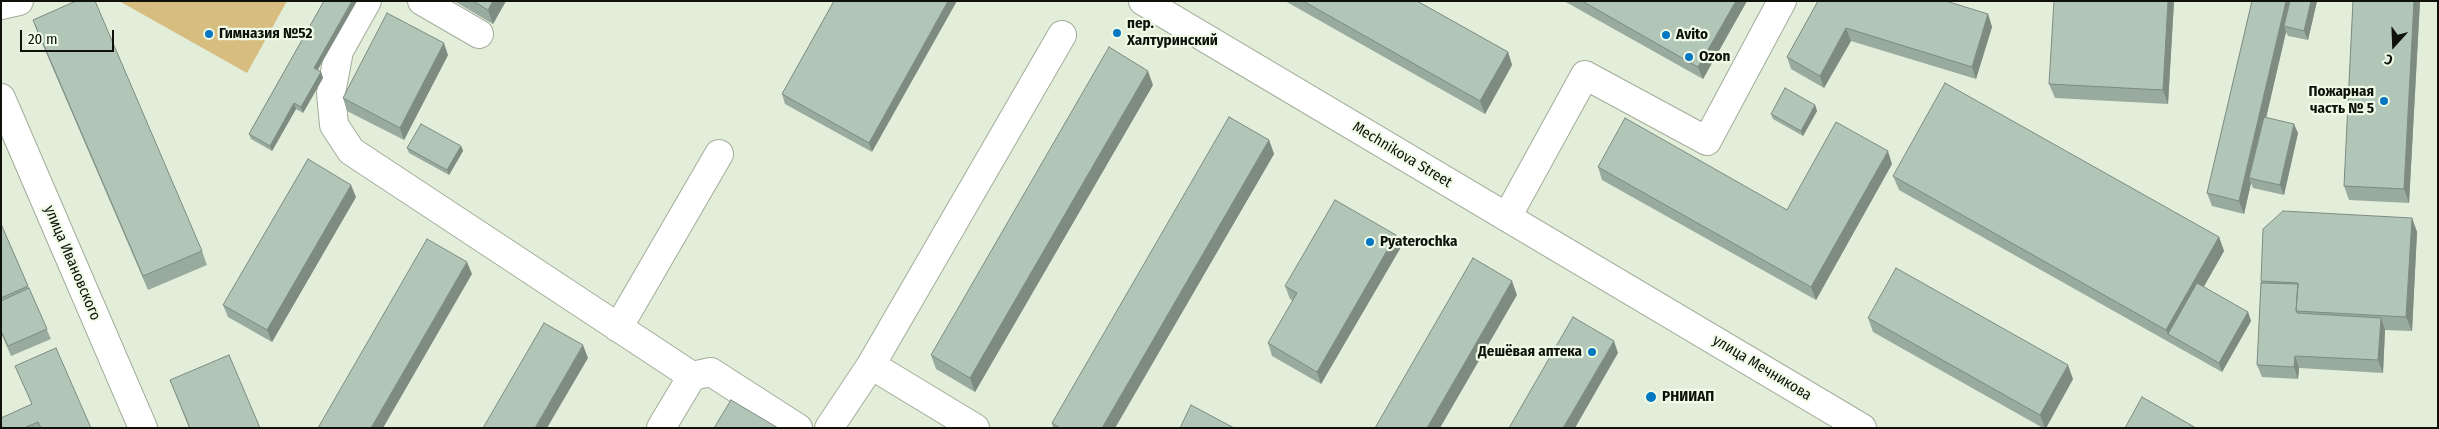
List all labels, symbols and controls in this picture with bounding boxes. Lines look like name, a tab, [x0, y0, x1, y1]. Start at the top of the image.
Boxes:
place label: пер. Халтуринский	[1127, 15, 1218, 50]
scale bar	[22, 20, 116, 52]
north arrow	[2369, 20, 2419, 70]
place label: Гимназия №52	[219, 25, 312, 43]
place label: Avito	[1676, 26, 1708, 44]
marker: пер. Халтуринский	[1111, 27, 1123, 39]
marker: Гимназия №52	[203, 28, 215, 40]
marker: Avito	[1660, 29, 1672, 41]
text: 20 m	[28, 30, 58, 48]
place label: Ozon	[1699, 48, 1730, 66]
text: С	[2382, 50, 2395, 69]
marker: Ozon	[1683, 51, 1695, 63]
place label: Пожарная часть № 5	[2309, 83, 2374, 118]
marker: Пожарная часть № 5	[2378, 95, 2390, 107]
street label: Mechnikova Street	[1349, 118, 1455, 192]
street label: улица Ивановского	[40, 203, 104, 323]
place label: Pyaterochka	[1380, 233, 1457, 251]
marker: Pyaterochka	[1364, 236, 1376, 248]
street label: улица Мечникова	[1709, 331, 1815, 405]
place label: Дешёвая аптека	[1478, 343, 1582, 361]
marker: Дешёвая аптека	[1586, 346, 1598, 358]
place label: РНИИАП	[1662, 388, 1714, 406]
marker: РНИИАП	[1644, 390, 1658, 404]

